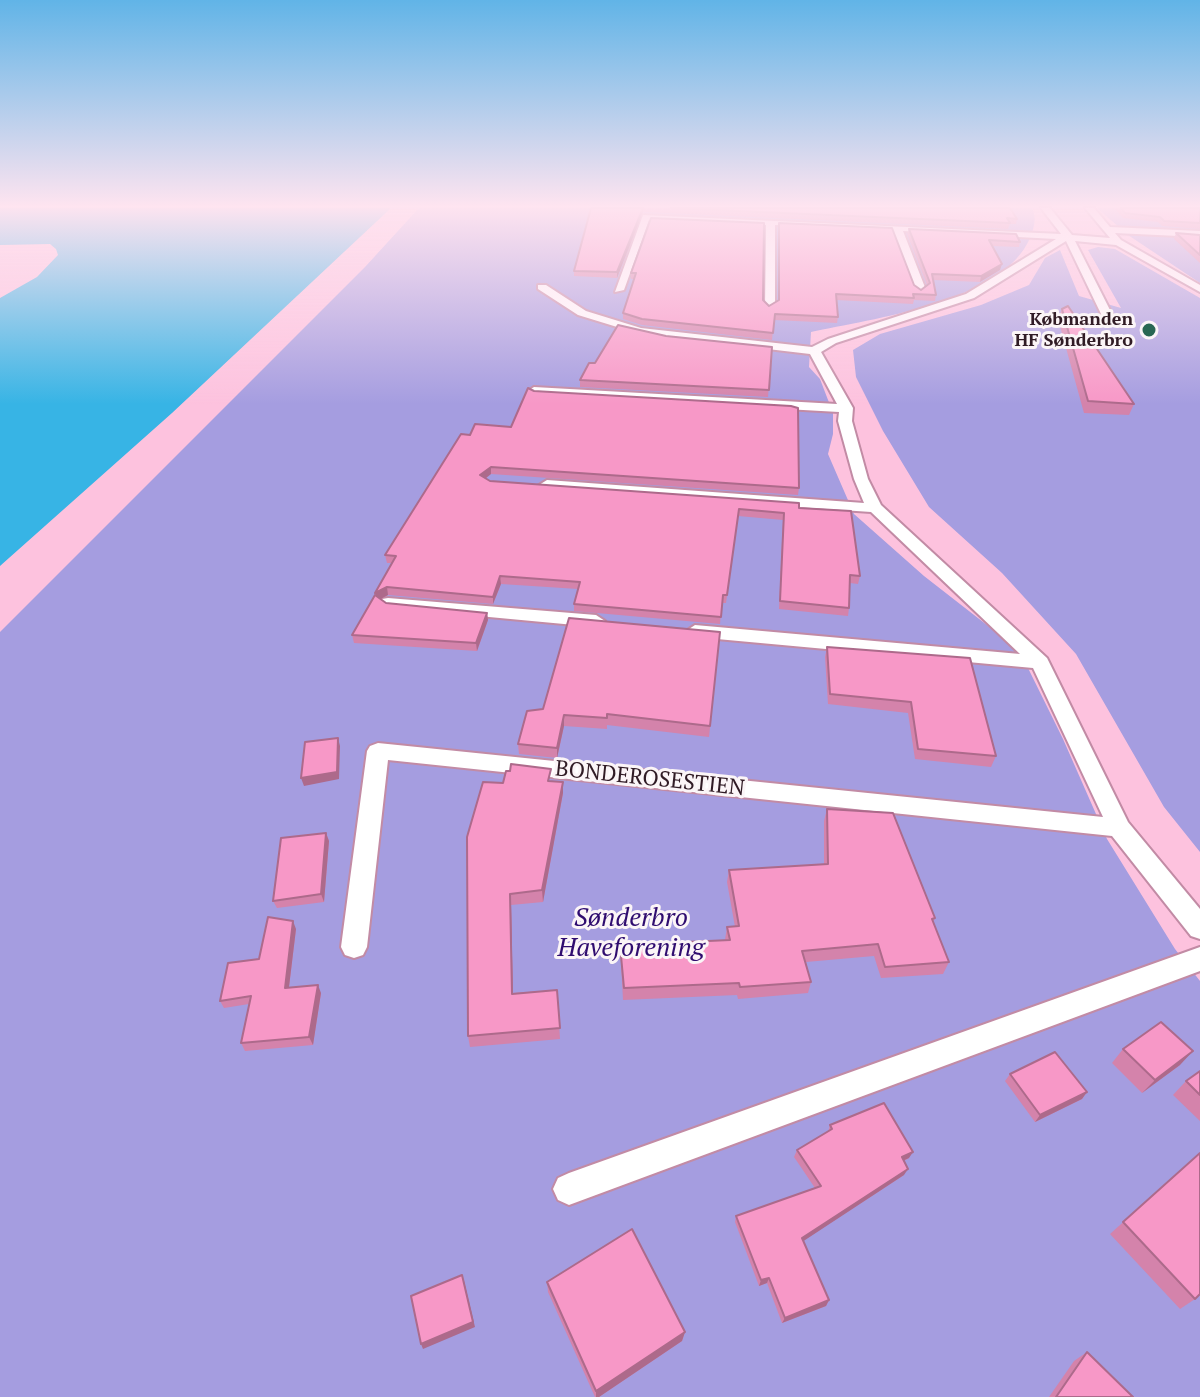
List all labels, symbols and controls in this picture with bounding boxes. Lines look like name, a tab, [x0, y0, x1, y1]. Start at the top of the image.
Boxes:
place label: Købmanden HF Sønderbro	[1014, 309, 1133, 352]
marker: Købmanden HF Sønderbro	[1140, 321, 1158, 339]
street label: BONDEROSESTIEN	[554, 756, 746, 802]
park label: Sønderbro Haveforening	[557, 903, 705, 964]

